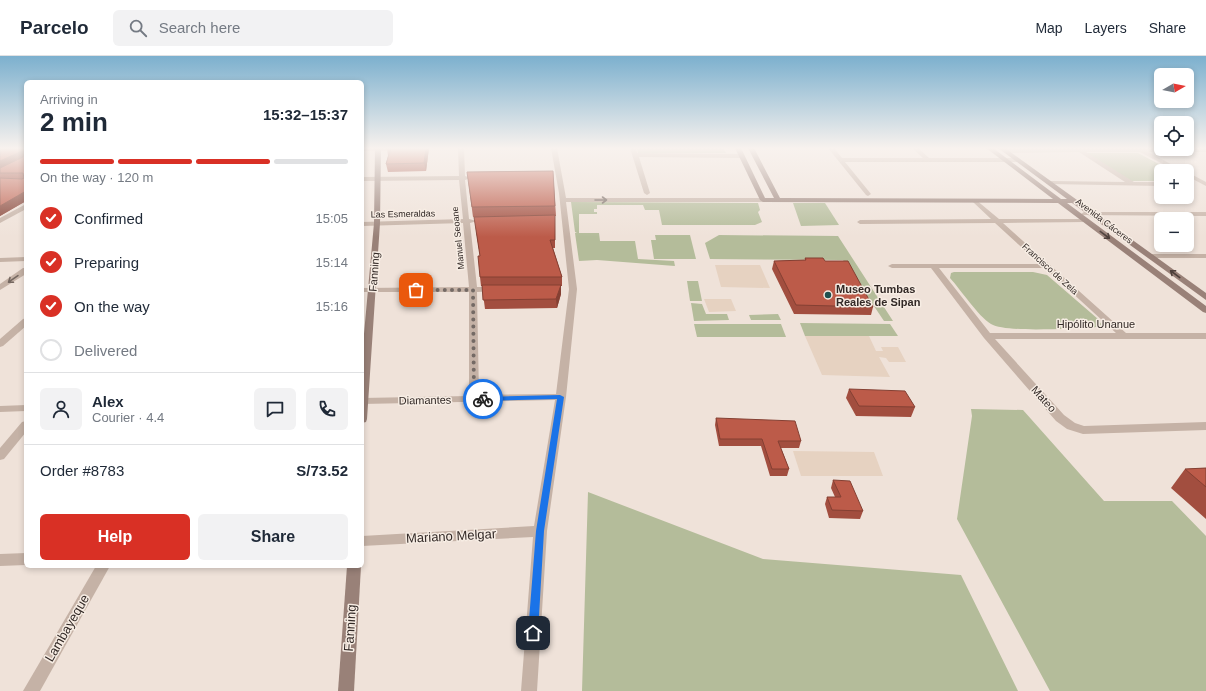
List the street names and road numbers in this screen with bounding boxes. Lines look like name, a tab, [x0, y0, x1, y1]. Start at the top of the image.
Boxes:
street label: Avenida Cáceres	[1074, 196, 1135, 246]
street label: Manuel Seoane	[450, 206, 466, 270]
street label: Las Esmeraldas	[371, 208, 436, 220]
street label: Francisco de Zela	[1020, 241, 1080, 297]
street label: Fanning	[367, 252, 381, 292]
street label: Hipólito Unanue	[1057, 318, 1135, 330]
street label: Mateo	[1029, 384, 1059, 414]
street label: Diamantes	[399, 394, 452, 406]
street label: Mariano Melgar	[406, 526, 497, 546]
street label: Lambayeque	[42, 592, 92, 664]
street label: Fanning	[341, 604, 359, 652]

